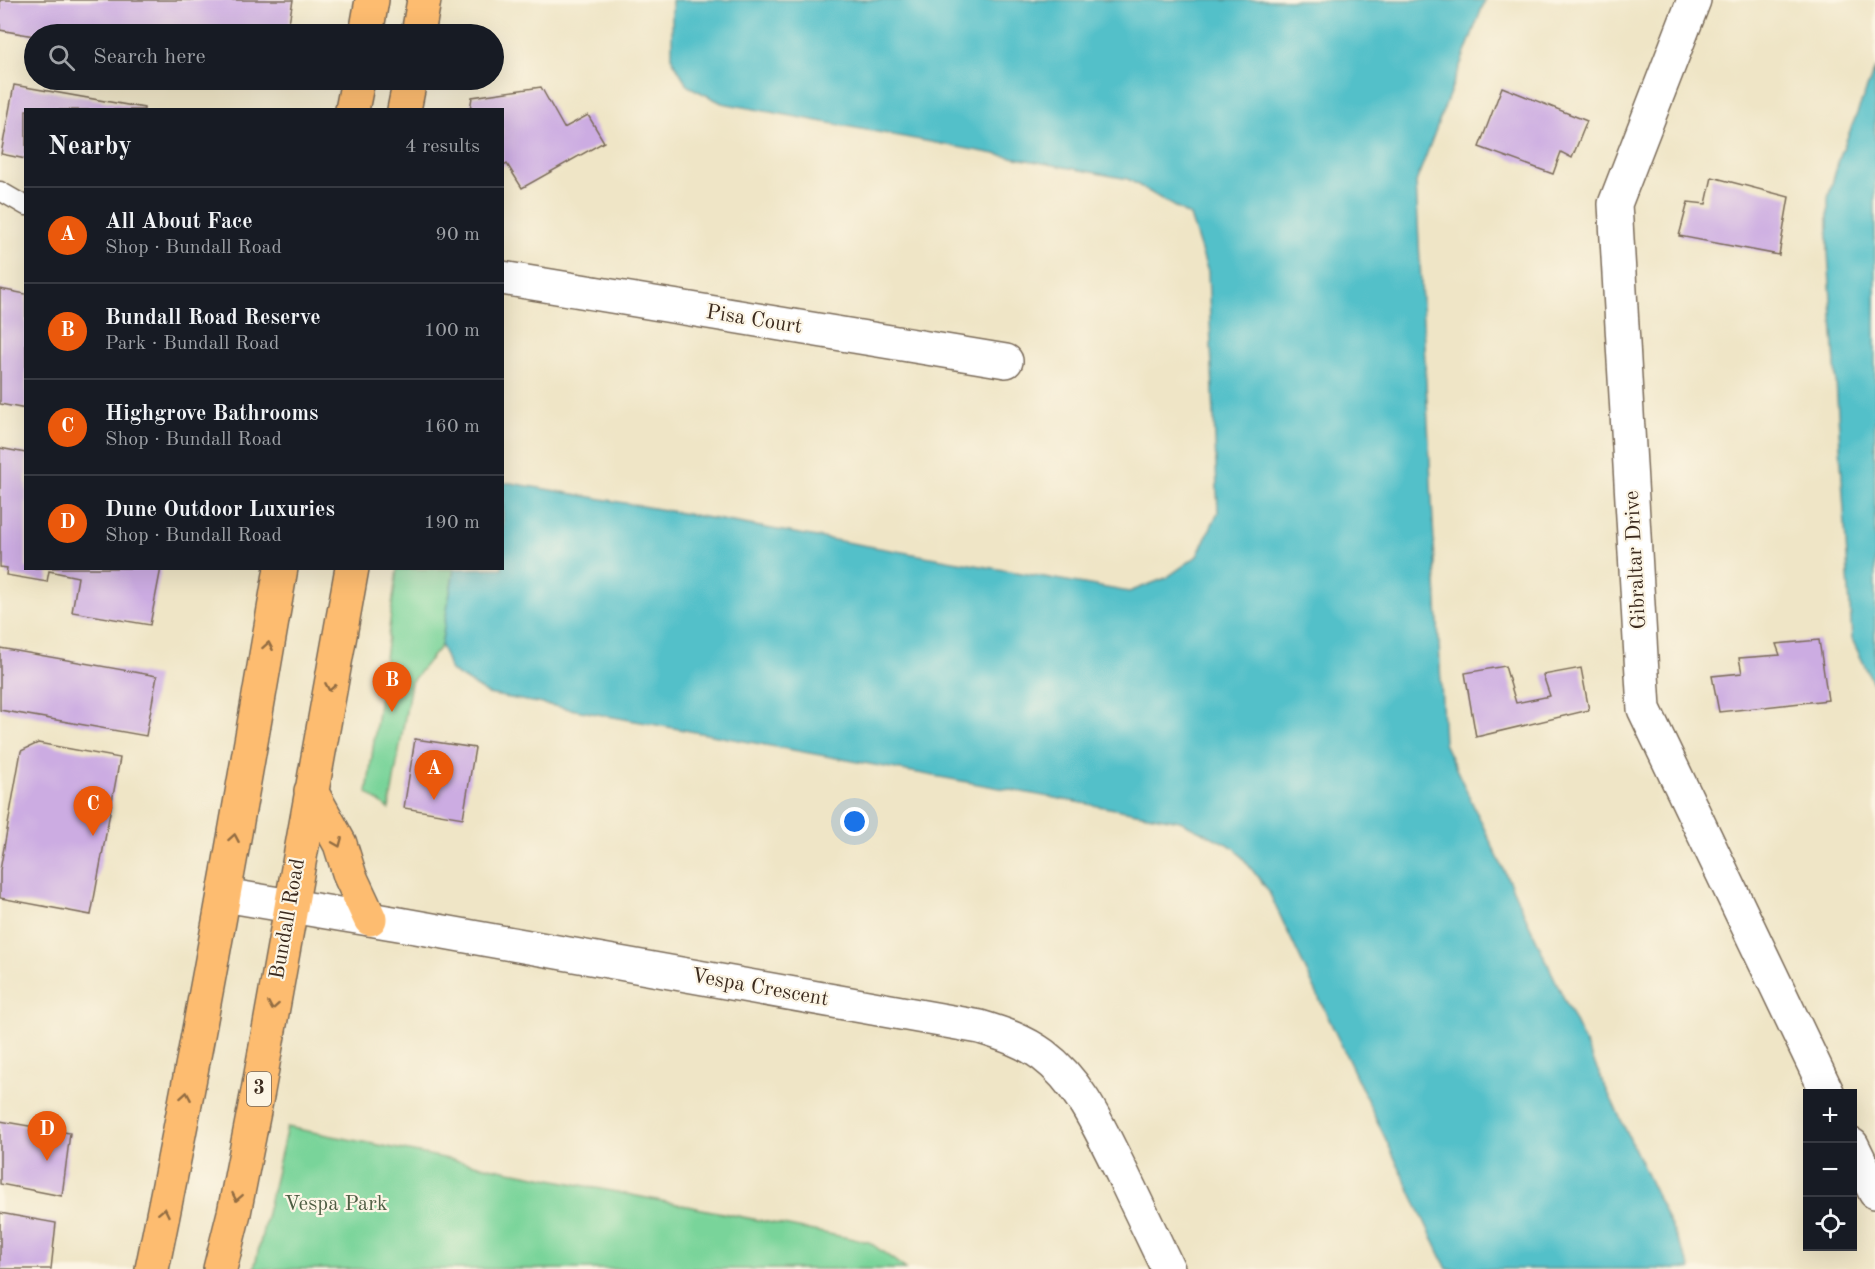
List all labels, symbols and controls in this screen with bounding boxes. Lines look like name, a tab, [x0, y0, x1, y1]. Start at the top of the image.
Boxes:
search box	[24, 24, 504, 90]
icon: search	[45, 41, 78, 74]
text: Search here	[93, 46, 206, 68]
text: Nearby	[48, 134, 132, 160]
text: 4 results	[405, 137, 480, 157]
text: All About Face	[105, 211, 253, 233]
text: A	[60, 225, 75, 245]
text: 90 m	[435, 225, 480, 245]
text: Shop · Bundall Road	[105, 238, 282, 258]
street label: Pisa Court	[704, 302, 804, 338]
text: Bundall Road Reserve	[105, 307, 321, 329]
text: B	[60, 321, 75, 341]
text: 100 m	[424, 321, 480, 341]
text: Park · Bundall Road	[105, 334, 280, 354]
text: Highgrove Bathrooms	[105, 403, 318, 425]
text: C	[61, 417, 74, 437]
text: 160 m	[424, 417, 480, 437]
text: Shop · Bundall Road	[105, 430, 282, 450]
street label: Gibraltar Drive	[1622, 490, 1650, 630]
text: Dune Outdoor Luxuries	[105, 499, 335, 521]
text: D	[60, 513, 75, 533]
text: 190 m	[424, 513, 480, 533]
text: Shop · Bundall Road	[105, 526, 282, 546]
one-way arrow	[261, 641, 274, 651]
pin: B	[372, 662, 412, 712]
one-way arrow	[324, 681, 337, 691]
pin: A	[414, 750, 454, 800]
pin: C	[74, 786, 112, 836]
your location	[840, 807, 869, 836]
one-way arrow	[228, 833, 240, 842]
one-way arrow	[331, 836, 343, 847]
street label: Bundall Road	[267, 857, 309, 981]
street label: Vespa Crescent	[690, 966, 830, 1010]
one-way arrow	[267, 1000, 280, 1010]
road number: 3	[247, 1072, 271, 1106]
map controls	[1803, 1089, 1857, 1251]
button: +	[1803, 1089, 1857, 1143]
one-way arrow	[180, 1091, 192, 1101]
pin: D	[28, 1112, 66, 1161]
button: −	[1803, 1143, 1857, 1197]
one-way arrow	[231, 1192, 244, 1202]
park label: Vespa Park	[284, 1194, 388, 1215]
button: locate	[1803, 1197, 1857, 1251]
one-way arrow	[157, 1207, 170, 1217]

